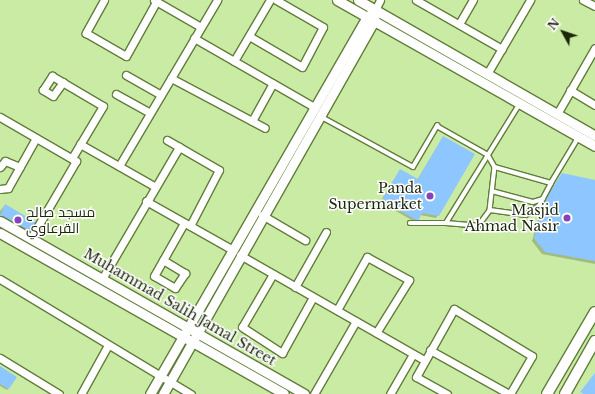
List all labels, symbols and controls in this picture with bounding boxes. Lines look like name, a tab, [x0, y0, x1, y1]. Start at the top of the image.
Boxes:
north arrow	[543, 12, 583, 52]
text: N	[545, 16, 562, 33]
place label: Panda Supermarket	[329, 180, 422, 212]
marker: Panda Supermarket	[425, 191, 435, 201]
place label: Masjid Ahmad Nasir	[465, 202, 559, 234]
place label: مسجد صالح القرعاوي	[26, 204, 95, 236]
marker: Masjid Ahmad Nasir	[562, 213, 572, 223]
marker: مسجد صالح القرعاوي	[13, 215, 23, 225]
street label: Muhammad Salih Jamal Street	[81, 245, 279, 369]

